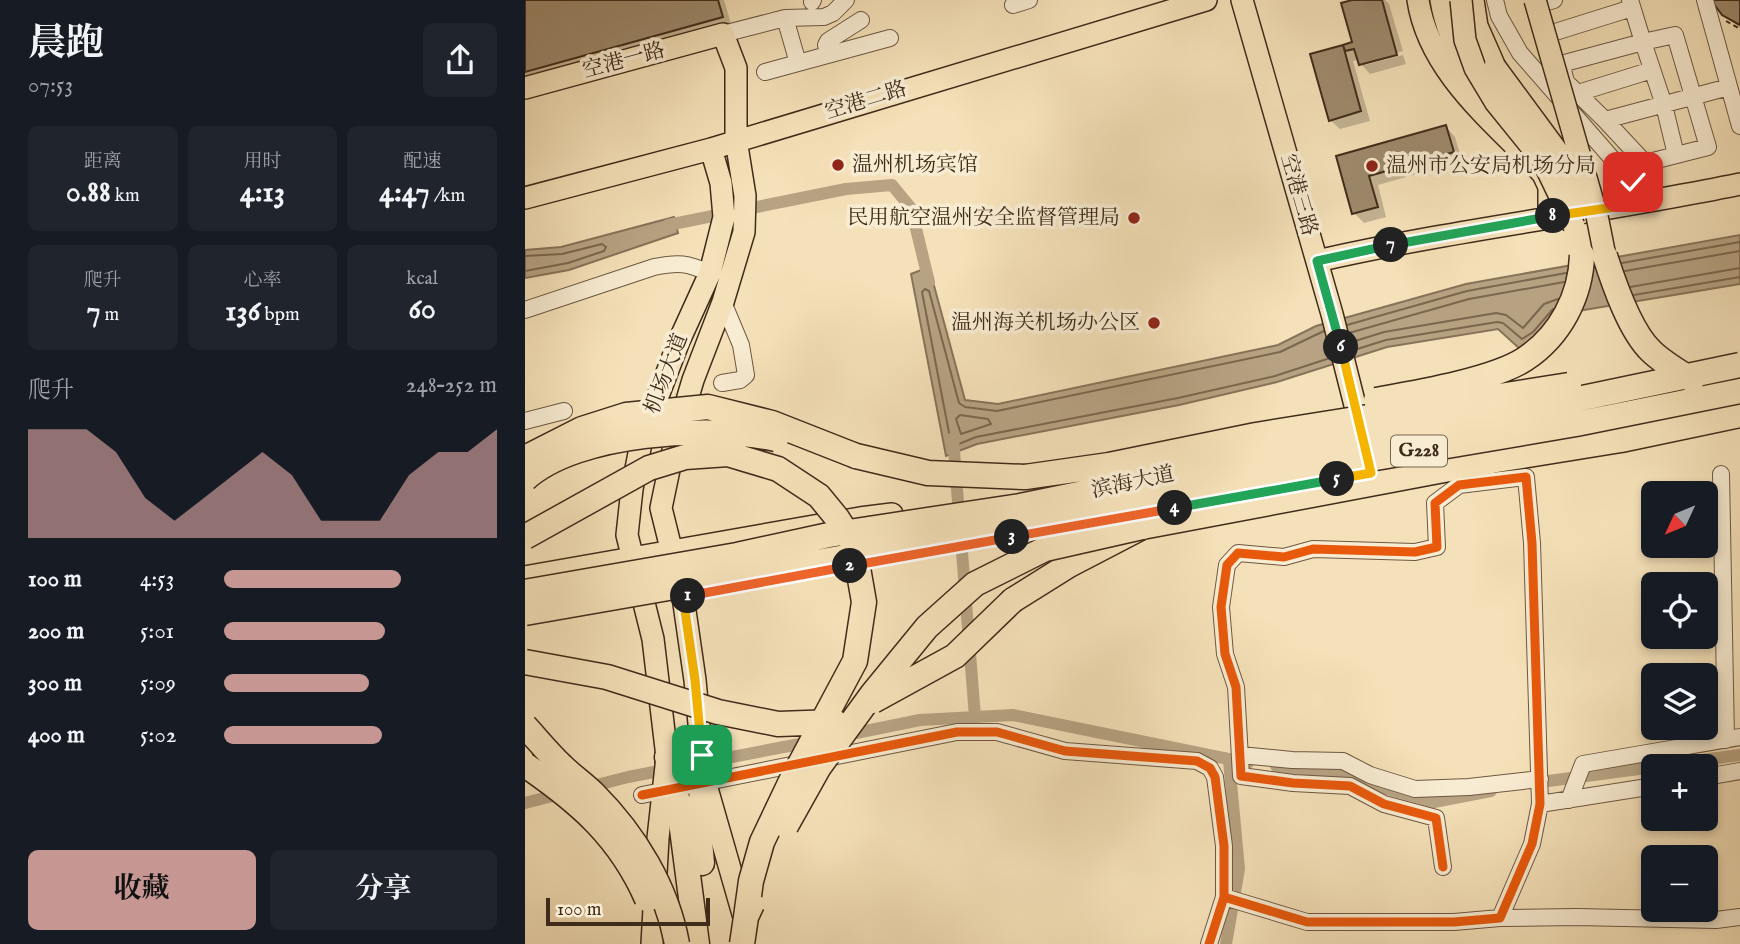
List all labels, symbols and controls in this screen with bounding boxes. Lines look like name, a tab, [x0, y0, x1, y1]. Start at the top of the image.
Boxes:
text: 晨跑	[28, 21, 104, 69]
button: share	[423, 23, 497, 97]
street label: 空港一路	[580, 37, 668, 85]
text: 07:53	[28, 71, 73, 100]
street label: 空港二路	[822, 76, 910, 126]
text: 距离	[84, 150, 122, 174]
text: 用时	[243, 150, 282, 174]
text: 配速	[403, 150, 441, 174]
street label: 空港三路	[1273, 151, 1323, 239]
place label: 温州机场宾馆	[852, 152, 978, 179]
pin	[1603, 152, 1663, 212]
place label: 温州市公安局机场分局	[1386, 153, 1596, 180]
marker: 温州机场宾馆	[830, 157, 846, 173]
marker: 温州市公安局机场分局	[1364, 158, 1380, 174]
icon: check	[1614, 163, 1652, 201]
text: 0.88	[66, 174, 111, 212]
text: 4:13	[240, 174, 285, 212]
text: 4:47	[379, 174, 430, 212]
text: km	[111, 184, 140, 208]
text: /km	[430, 184, 465, 208]
pin: 8	[1535, 198, 1571, 234]
text: 8	[1549, 203, 1556, 227]
place label: 民用航空温州安全监督管理局	[847, 205, 1120, 232]
marker: 民用航空温州安全监督管理局	[1126, 210, 1142, 226]
pin: 7	[1373, 228, 1409, 262]
text: 7	[1386, 232, 1395, 256]
text: kcal	[406, 267, 438, 291]
text: 爬升	[84, 269, 122, 293]
text: 心率	[243, 269, 282, 293]
text: 60	[408, 291, 436, 329]
text: 7	[86, 293, 100, 331]
text: 136	[225, 293, 260, 331]
text: m	[100, 303, 119, 327]
text: bpm	[260, 303, 300, 327]
place label: 温州海关机场办公区	[951, 310, 1140, 337]
marker: 温州海关机场办公区	[1146, 315, 1162, 331]
street label: 机场大道	[639, 330, 695, 418]
pin: 6	[1323, 330, 1359, 364]
text: 6	[1336, 334, 1345, 358]
text: 248–252 m	[406, 371, 497, 400]
text: 爬升	[28, 376, 74, 405]
road number: G228	[1391, 436, 1447, 466]
street label: 滨海大道	[1089, 461, 1177, 505]
pin: 5	[1319, 462, 1355, 496]
text: 5	[1333, 466, 1340, 490]
north arrow	[1641, 481, 1719, 558]
map controls	[1641, 481, 1718, 922]
pin: 4	[1157, 490, 1193, 526]
text: 4	[1170, 495, 1179, 519]
pin: 3	[995, 520, 1029, 554]
text: 3	[1008, 524, 1015, 548]
pin: 2	[833, 548, 867, 584]
text: 2	[845, 553, 854, 577]
text: 100 m	[28, 565, 82, 594]
text: 4:53	[140, 565, 174, 594]
button: locate	[1641, 572, 1718, 649]
pin: 1	[671, 578, 705, 614]
text: 1	[684, 583, 691, 607]
text: 200 m	[28, 617, 84, 646]
text: 5:01	[140, 617, 174, 646]
button: layers	[1641, 663, 1718, 740]
text: 300 m	[28, 669, 82, 698]
text: 5:09	[140, 669, 176, 698]
text: 400 m	[28, 721, 85, 750]
text: 5:02	[140, 721, 177, 750]
pin	[672, 725, 732, 785]
icon: arrive	[683, 736, 721, 774]
button: +	[1641, 754, 1718, 831]
button: −	[1641, 845, 1718, 922]
button: 收藏	[28, 850, 256, 930]
button: 分享	[270, 850, 497, 930]
scale bar	[546, 895, 711, 927]
text: 100 m	[557, 898, 601, 922]

